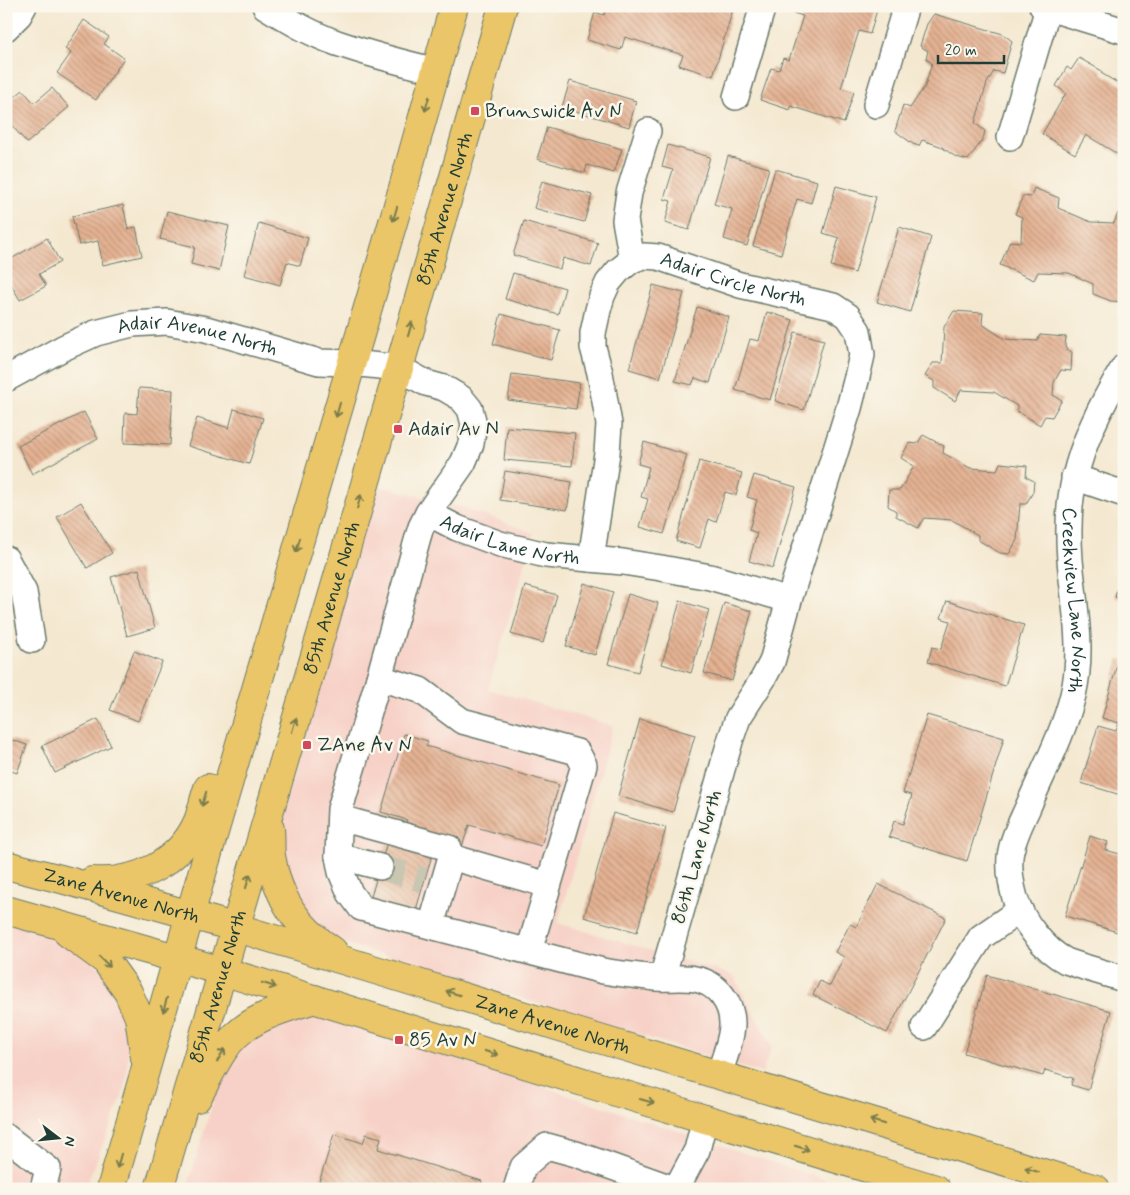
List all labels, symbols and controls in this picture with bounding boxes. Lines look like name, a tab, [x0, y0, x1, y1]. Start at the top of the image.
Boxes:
scale bar	[938, 32, 1004, 64]
text: 20 m	[945, 41, 977, 61]
one-way arrow	[422, 95, 432, 111]
place label: Brunswick Av N	[485, 98, 622, 125]
marker: Brunswick Av N	[469, 105, 481, 117]
street label: 85th Avenue North	[410, 129, 480, 289]
one-way arrow	[390, 205, 400, 221]
street label: Adair Circle North	[657, 245, 808, 313]
street label: Adair Avenue North	[114, 308, 281, 363]
one-way arrow	[406, 321, 415, 337]
one-way arrow	[332, 402, 342, 418]
place label: Adair Av N	[408, 416, 499, 443]
marker: Adair Av N	[392, 423, 404, 435]
one-way arrow	[355, 494, 365, 510]
street label: Creekview Lane North	[1055, 506, 1092, 696]
street label: Adair Lane North	[435, 508, 581, 571]
street label: 85th Avenue North	[297, 518, 367, 678]
one-way arrow	[293, 537, 302, 553]
one-way arrow	[289, 717, 299, 733]
place label: ZAne Av N	[317, 732, 412, 759]
marker: ZAne Av N	[301, 739, 313, 751]
street label: 86th Lane North	[665, 787, 729, 927]
one-way arrow	[199, 791, 209, 807]
street label: Zane Avenue North	[39, 861, 203, 930]
one-way arrow	[244, 873, 254, 889]
street label: 85th Avenue North	[183, 907, 253, 1066]
one-way arrow	[99, 956, 111, 968]
one-way arrow	[261, 981, 276, 990]
one-way arrow	[445, 988, 461, 998]
street label: Zane Avenue North	[471, 988, 634, 1061]
one-way arrow	[159, 996, 169, 1012]
place label: 85 Av N	[409, 1027, 477, 1054]
marker: 85 Av N	[393, 1034, 405, 1046]
one-way arrow	[216, 1048, 226, 1062]
one-way arrow	[483, 1049, 499, 1059]
one-way arrow	[638, 1097, 654, 1107]
north arrow	[32, 1112, 82, 1162]
one-way arrow	[869, 1117, 885, 1127]
text: N	[60, 1134, 79, 1148]
one-way arrow	[794, 1144, 810, 1154]
one-way arrow	[114, 1152, 124, 1168]
one-way arrow	[1025, 1164, 1041, 1174]

